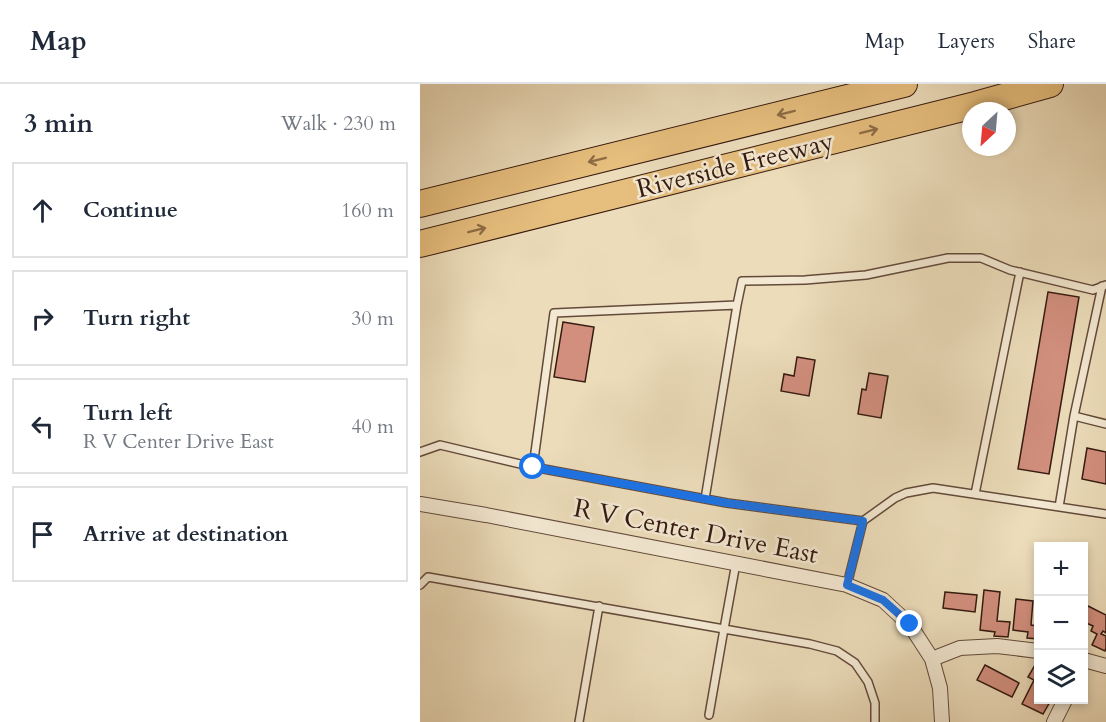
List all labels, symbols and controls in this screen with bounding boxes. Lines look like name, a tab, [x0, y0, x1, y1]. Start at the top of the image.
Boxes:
text: Map	[30, 22, 87, 60]
text: Map	[865, 27, 905, 56]
text: Layers	[938, 27, 995, 56]
text: Share	[1028, 27, 1076, 56]
north arrow	[962, 102, 1016, 156]
text: 3 min	[24, 106, 93, 141]
one-way arrow	[777, 108, 796, 120]
text: Walk · 230 m	[281, 110, 396, 137]
street label: Riverside Freeway	[633, 124, 838, 206]
one-way arrow	[860, 124, 879, 136]
one-way arrow	[588, 155, 607, 167]
icon: ahead	[26, 194, 59, 227]
text: Continue	[83, 195, 178, 225]
text: 160 m	[341, 197, 394, 224]
one-way arrow	[467, 223, 486, 235]
icon: right	[26, 302, 59, 335]
text: Turn right	[83, 303, 190, 333]
text: 30 m	[351, 305, 394, 332]
text: Turn left	[83, 398, 172, 428]
icon: left	[26, 410, 59, 443]
text: 40 m	[351, 413, 394, 440]
text: R V Center Drive East	[83, 428, 274, 455]
route start	[519, 453, 545, 479]
street label: R V Center Drive East	[571, 490, 821, 572]
icon: arrive	[26, 518, 59, 551]
text: Arrive at destination	[83, 519, 288, 549]
map controls	[1034, 542, 1088, 704]
button: +	[1034, 542, 1088, 596]
button: −	[1034, 596, 1088, 650]
route end	[896, 610, 922, 636]
button: layers	[1034, 650, 1088, 704]

